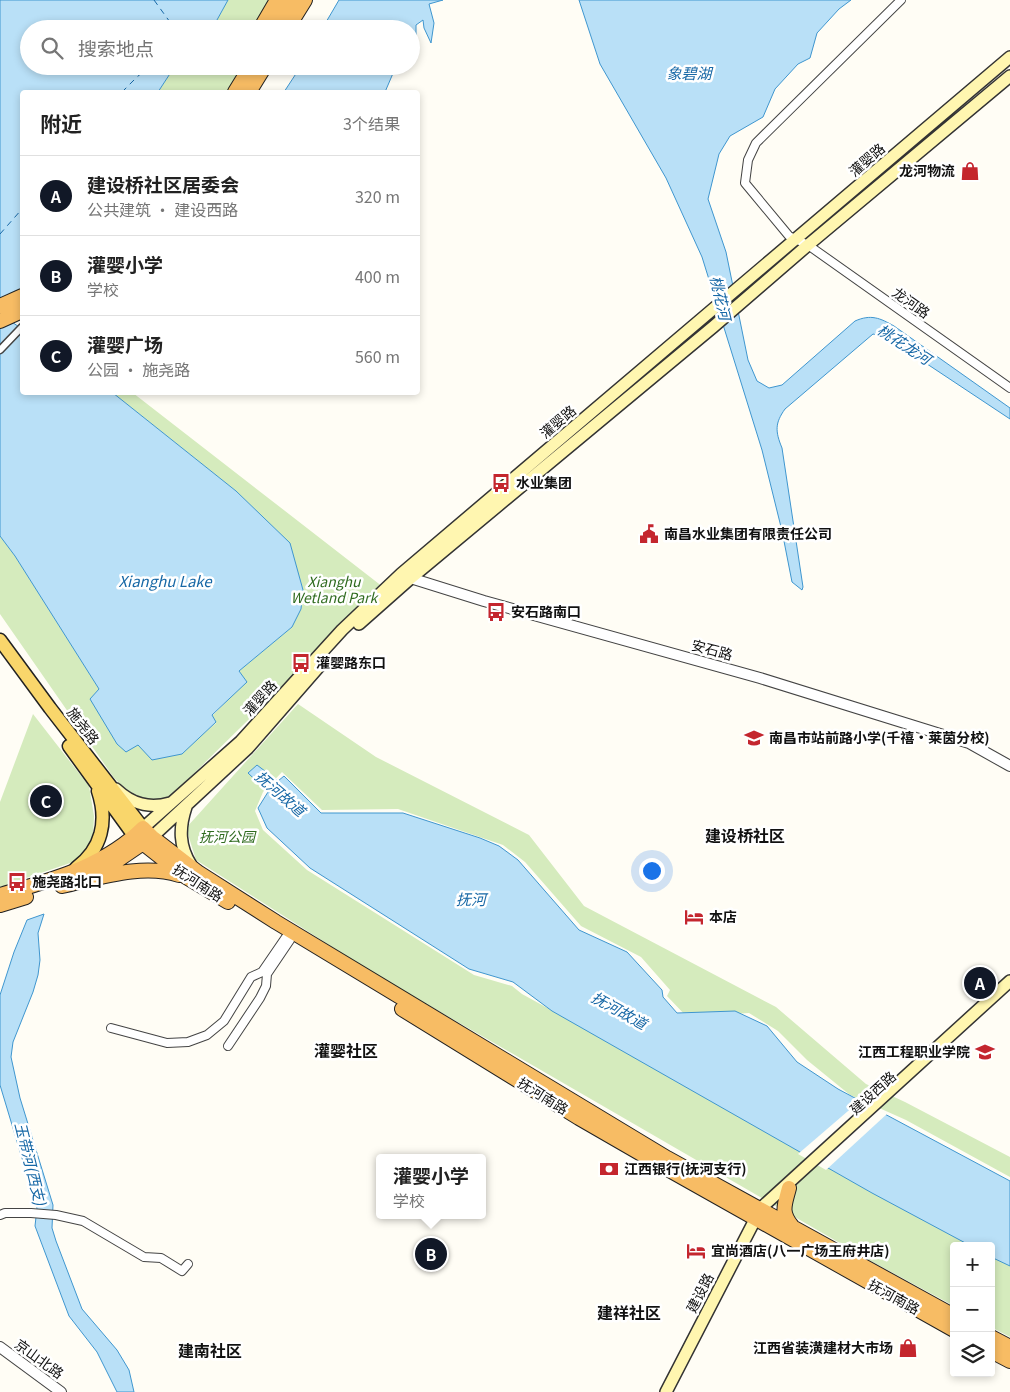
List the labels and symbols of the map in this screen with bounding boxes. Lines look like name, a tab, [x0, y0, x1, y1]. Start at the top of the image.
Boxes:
water label: 象碧湖	[666, 62, 713, 83]
street label: 灌婴路	[844, 138, 889, 181]
place label: 龙河物流	[899, 160, 955, 180]
shop icon: 龙河物流	[959, 160, 981, 182]
water label: 桃花河	[706, 273, 737, 325]
street label: 龙河路	[889, 282, 935, 322]
water label: 桃花龙河	[874, 319, 938, 371]
street label: 灌婴路	[535, 400, 580, 442]
bus stop icon: 水业集团	[490, 472, 512, 494]
place label: 水业集团	[516, 472, 572, 492]
public building icon: 南昌水业集团有限责任公司	[638, 523, 660, 545]
place label: 南昌水业集团有限责任公司	[664, 523, 832, 543]
water label: Xianghu Lake	[118, 570, 213, 591]
park label: Xianghu Wetland Park	[291, 571, 380, 607]
bus stop icon: 安石路南口	[485, 601, 507, 623]
place label: 安石路南口	[511, 601, 581, 621]
street label: 安石路	[689, 634, 735, 664]
bus stop icon: 灌婴路东口	[290, 652, 312, 674]
place label: 灌婴路东口	[316, 652, 386, 672]
street label: 灌婴路	[238, 675, 281, 720]
street label: 施尧路	[63, 703, 104, 748]
school or university icon: 南昌市站前路小学(千禧·莱茵分校)	[743, 727, 765, 749]
place label: 南昌市站前路小学(千禧·莱茵分校)	[769, 727, 990, 747]
water label: 抚河故道	[251, 765, 312, 822]
pin: C	[30, 782, 62, 820]
district label: 建设桥社区	[705, 823, 785, 847]
park label: 抚河公园	[199, 826, 257, 846]
your location	[639, 858, 665, 884]
street label: 抚河南路	[170, 859, 227, 906]
bus stop icon: 施尧路北口	[6, 871, 28, 893]
place label: 施尧路北口	[32, 871, 102, 891]
water label: 抚河	[456, 888, 489, 909]
hotel icon: 本店	[683, 906, 705, 928]
place label: 本店	[709, 906, 737, 926]
pin: A	[964, 964, 996, 1002]
water label: 抚河故道	[588, 986, 653, 1034]
district label: 灌婴社区	[314, 1038, 378, 1062]
place label: 江西工程职业学院	[858, 1041, 970, 1061]
school or university icon: 江西工程职业学院	[974, 1041, 996, 1063]
street label: 建设西路	[845, 1066, 900, 1118]
street label: 抚河南路	[514, 1072, 573, 1118]
water label: 玉带河(西支)	[11, 1120, 52, 1208]
bank icon: 江西银行(抚河支行)	[598, 1158, 620, 1180]
place label: 江西银行(抚河支行)	[624, 1158, 747, 1178]
pin: B	[415, 1235, 447, 1273]
hotel icon: 宜尚酒店(八一广场王府井店)	[685, 1240, 707, 1262]
place label: 宜尚酒店(八一广场王府井店)	[711, 1240, 890, 1260]
street label: 建设路	[681, 1269, 718, 1316]
street label: 抚河南路	[865, 1274, 924, 1318]
district label: 建祥社区	[597, 1300, 661, 1324]
street label: 京山北路	[11, 1334, 68, 1383]
place label: 江西省装潢建材大市场	[753, 1337, 893, 1357]
shop icon: 江西省装潢建材大市场	[897, 1337, 919, 1359]
district label: 建南社区	[178, 1338, 242, 1362]

